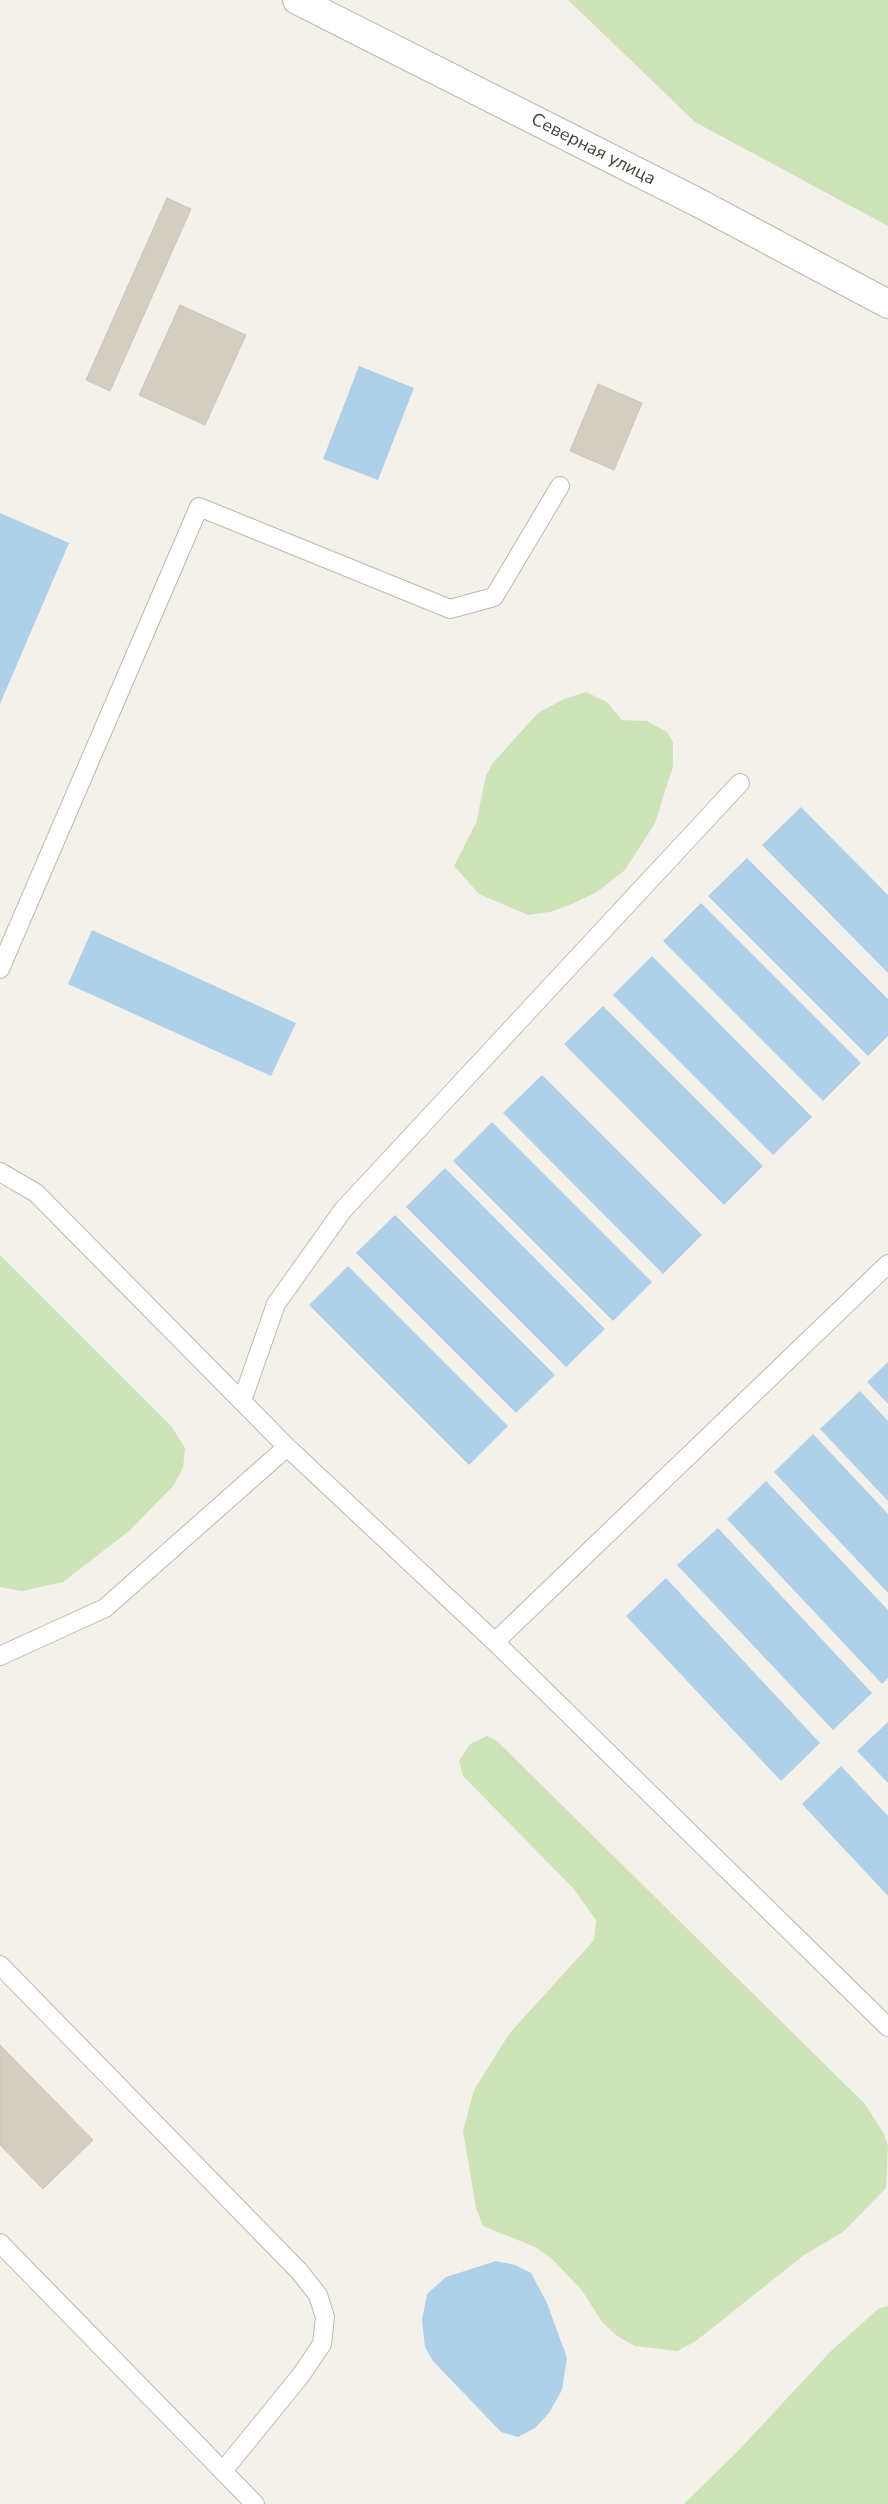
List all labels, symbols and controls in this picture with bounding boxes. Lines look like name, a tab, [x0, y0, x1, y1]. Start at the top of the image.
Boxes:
street label: Северная улица	[527, 109, 659, 191]

